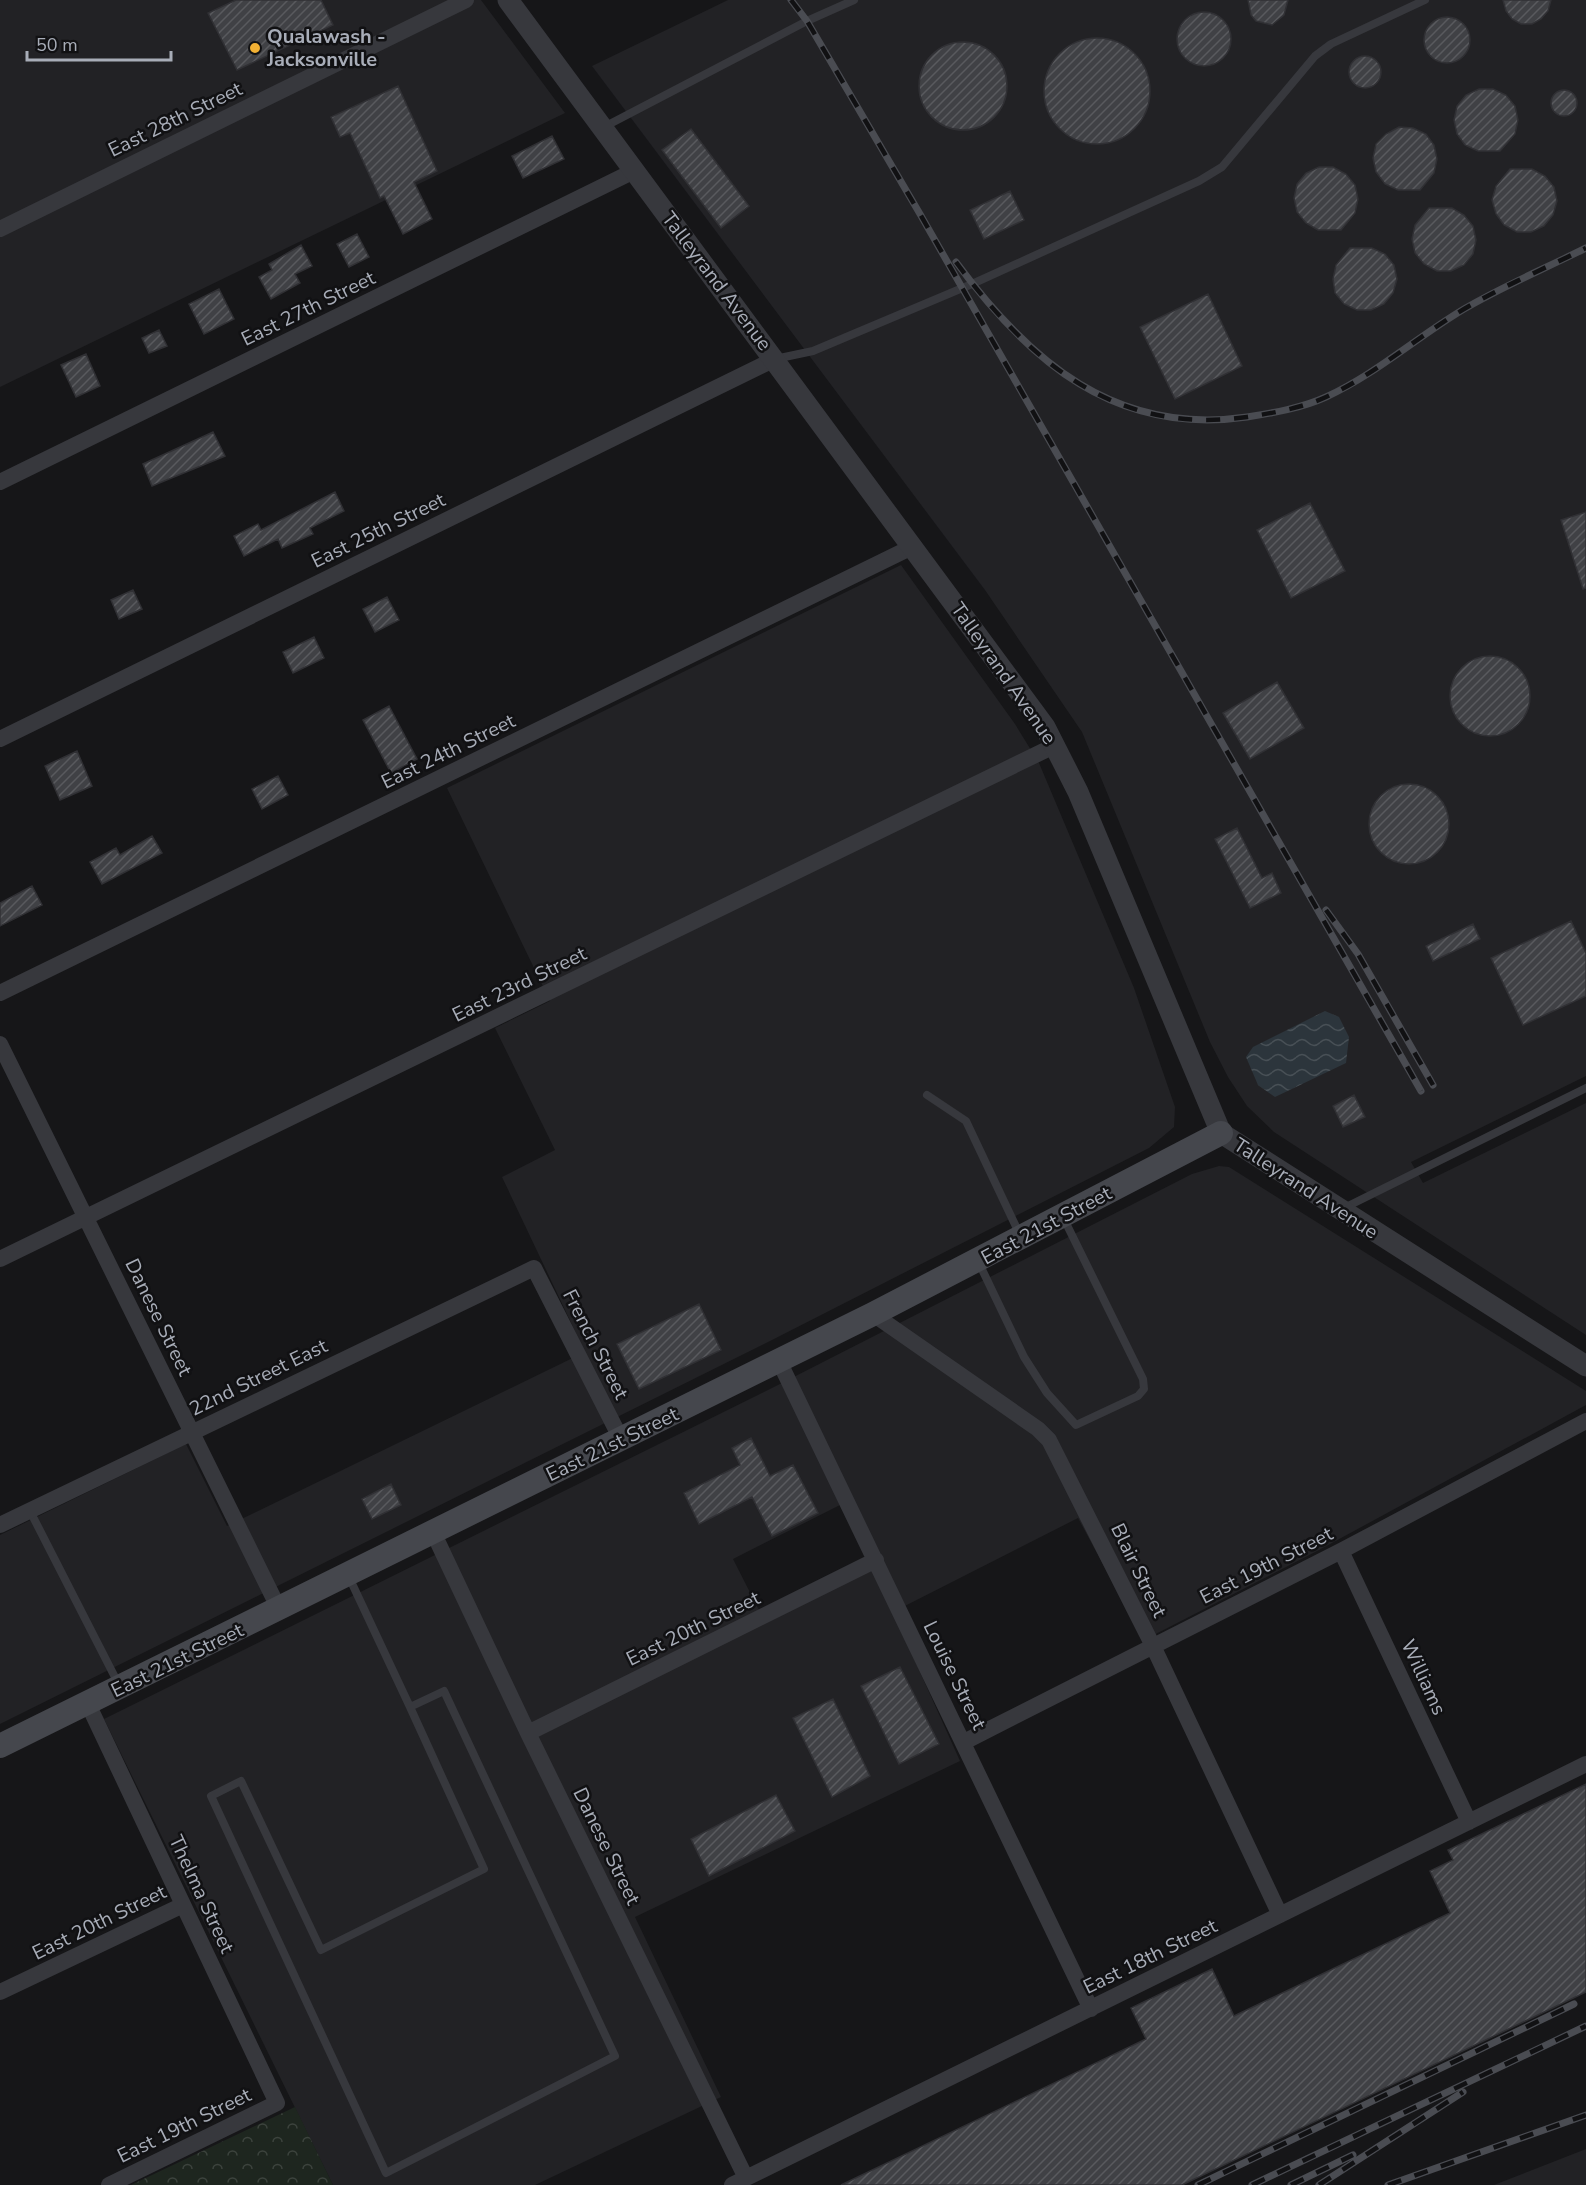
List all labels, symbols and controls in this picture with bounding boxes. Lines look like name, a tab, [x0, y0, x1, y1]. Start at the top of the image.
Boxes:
place label: Qualawash - Jacksonville	[266, 23, 386, 73]
scale bar	[27, 24, 171, 62]
text: 50 m	[36, 33, 78, 57]
marker: Qualawash - Jacksonville	[248, 41, 262, 55]
street label: East 28th Street	[104, 75, 248, 164]
street label: Talleyrand Avenue	[655, 206, 778, 356]
street label: East 27th Street	[237, 264, 381, 353]
street label: East 25th Street	[307, 486, 451, 575]
street label: Talleyrand Avenue	[944, 597, 1063, 750]
street label: East 24th Street	[377, 707, 521, 796]
street label: East 23rd Street	[448, 940, 592, 1029]
street label: Talleyrand Avenue	[1228, 1131, 1383, 1245]
street label: East 21st Street	[976, 1179, 1117, 1271]
street label: Danese Street	[118, 1254, 199, 1381]
street label: French Street	[556, 1285, 635, 1405]
street label: 22nd Street East	[185, 1332, 333, 1423]
street label: East 21st Street	[542, 1400, 684, 1488]
street label: Blair Street	[1104, 1519, 1173, 1623]
street label: East 19th Street	[1195, 1520, 1338, 1611]
street label: East 20th Street	[622, 1584, 766, 1673]
street label: East 21st Street	[107, 1616, 249, 1704]
street label: Louise Street	[917, 1616, 993, 1735]
street label: Williams	[1394, 1635, 1453, 1719]
street label: Danese Street	[566, 1783, 647, 1910]
street label: Thelma Street	[162, 1831, 241, 1959]
street label: East 20th Street	[28, 1878, 172, 1967]
street label: East 18th Street	[1079, 1912, 1223, 2001]
street label: East 19th Street	[113, 2081, 257, 2170]

